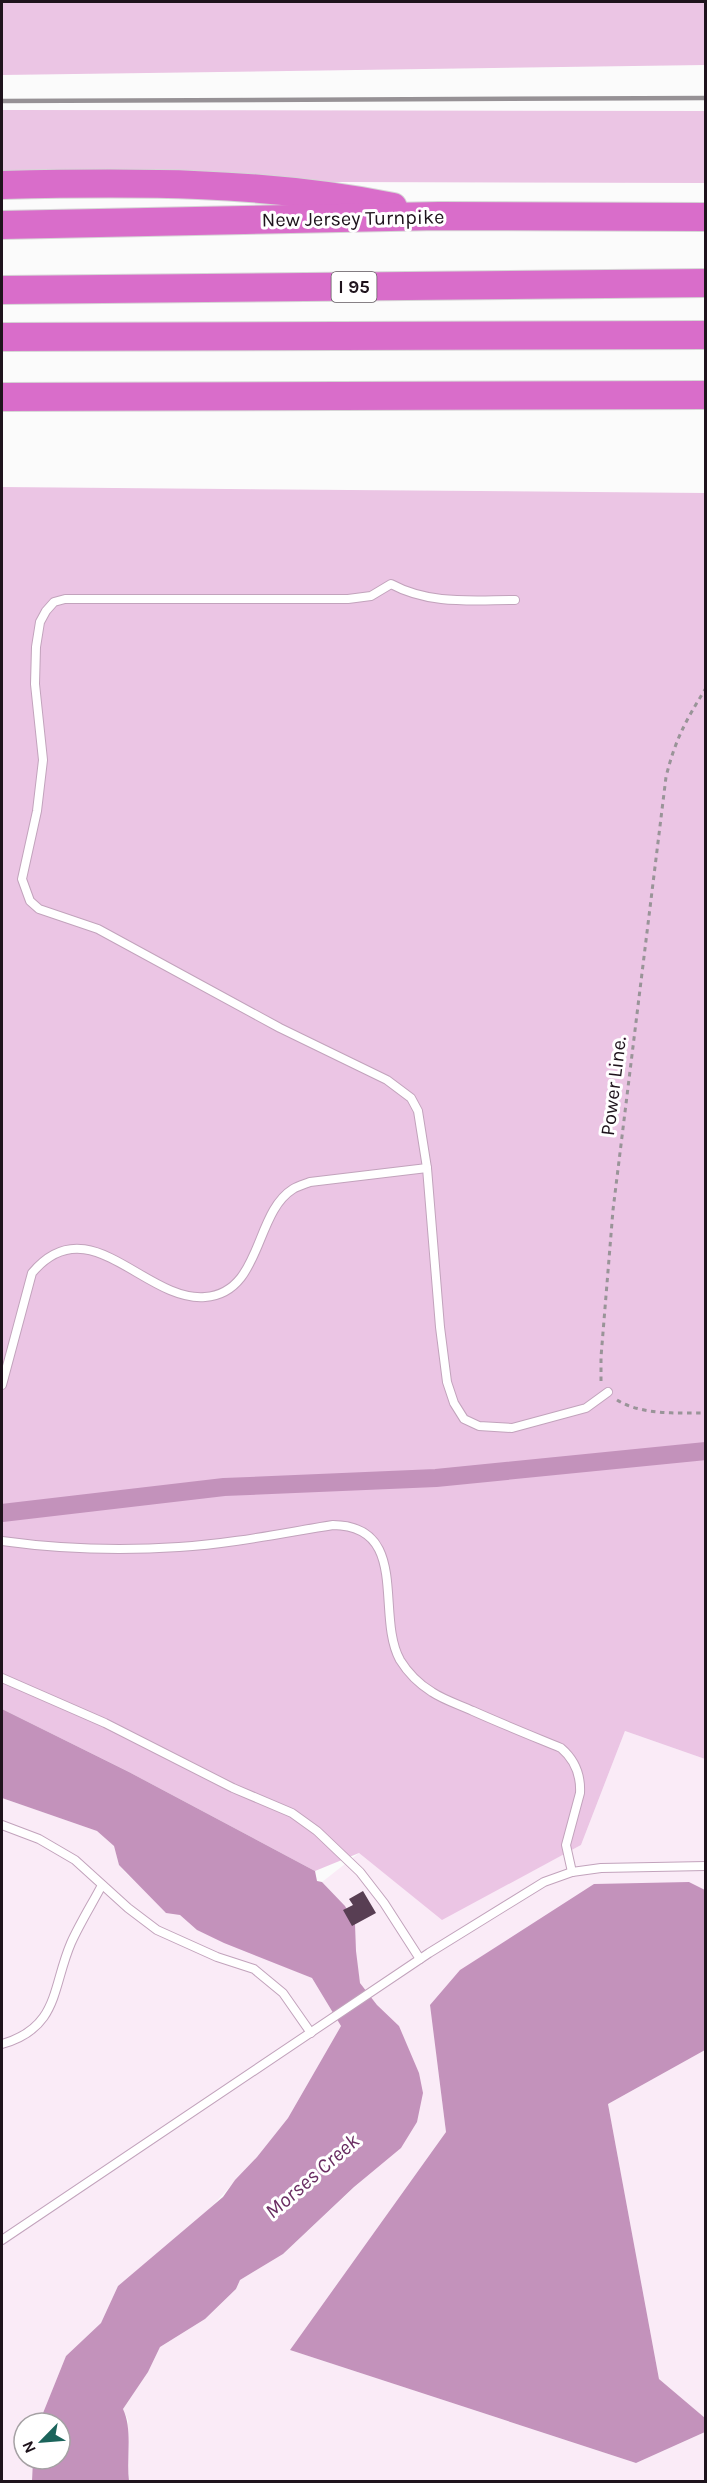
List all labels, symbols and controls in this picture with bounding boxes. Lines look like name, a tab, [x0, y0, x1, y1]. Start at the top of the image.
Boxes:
street label: New Jersey Turnpike	[261, 205, 445, 232]
road number: I 95	[332, 272, 376, 302]
street label: Power Line.	[596, 1035, 631, 1137]
water label: Morses Creek	[260, 2129, 364, 2223]
north arrow	[12, 2411, 72, 2471]
text: N	[18, 2438, 40, 2456]

